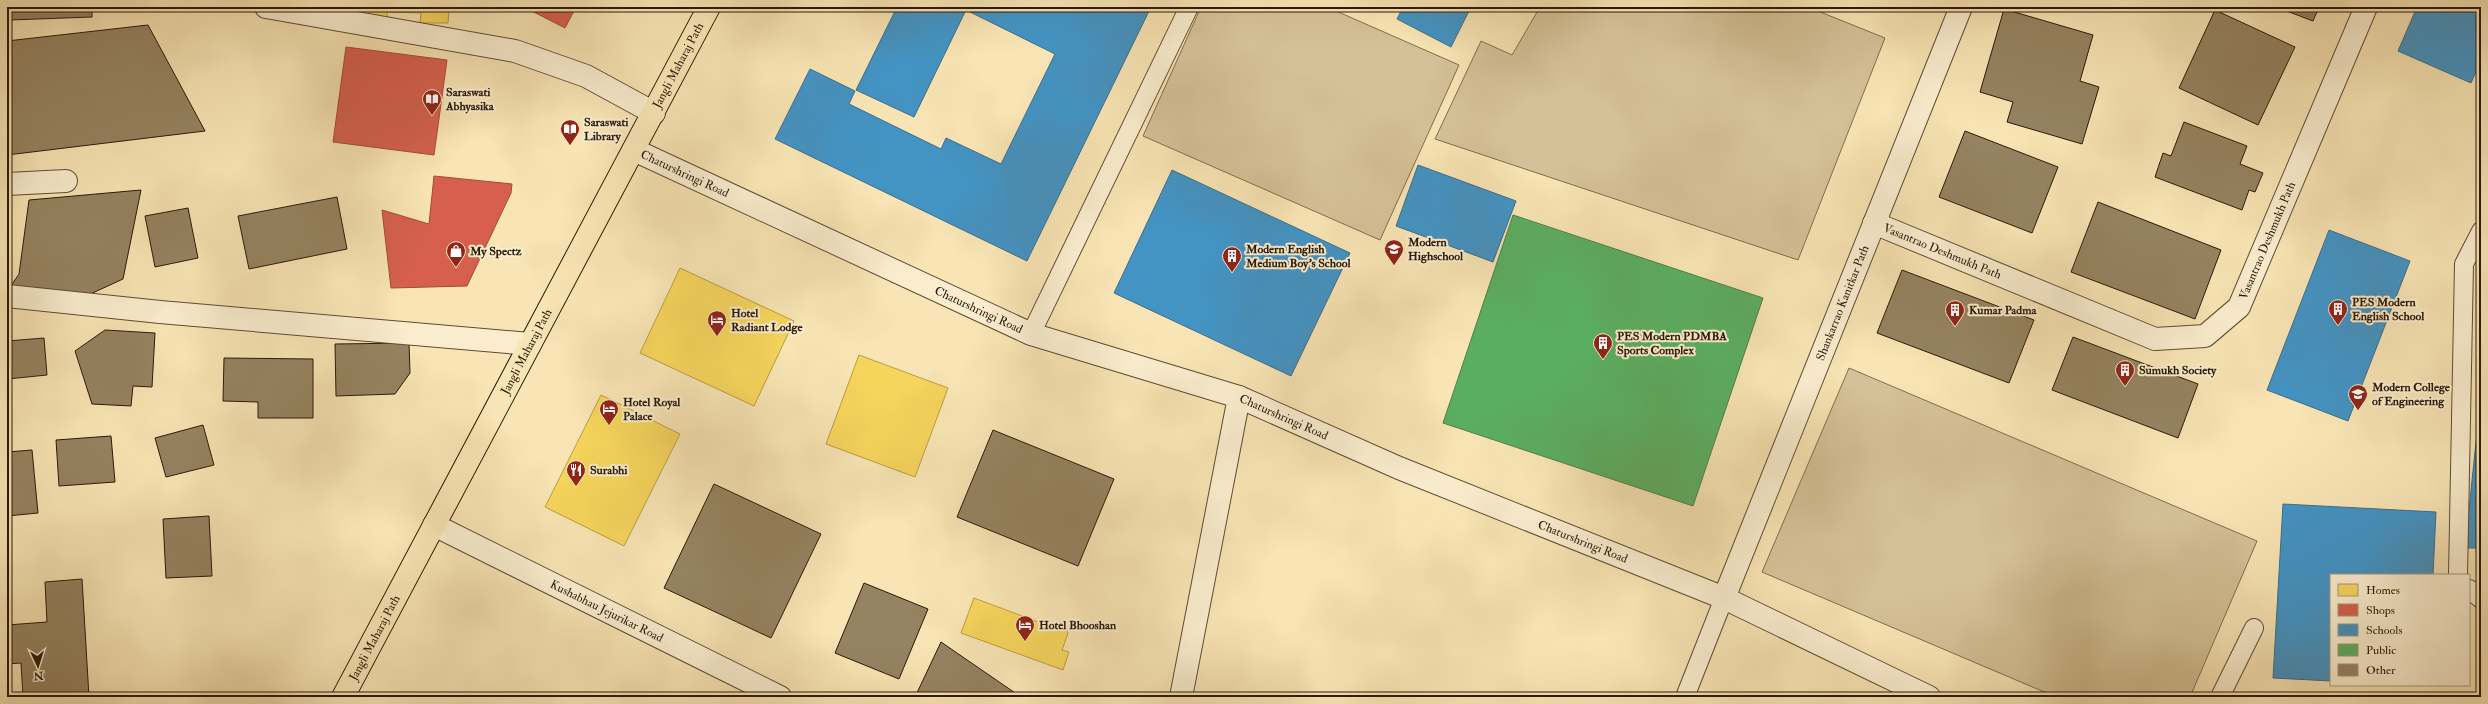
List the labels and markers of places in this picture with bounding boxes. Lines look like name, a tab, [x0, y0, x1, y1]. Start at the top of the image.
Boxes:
place label: Saraswati Abhyasika	[445, 85, 495, 114]
library icon: Saraswati Abhyasika	[421, 88, 443, 116]
place label: Saraswati Library	[584, 115, 629, 144]
library icon: Saraswati Library	[559, 118, 581, 146]
place label: Modern Highschool	[1407, 235, 1464, 264]
school or university icon: Modern Highschool	[1383, 238, 1405, 266]
shop icon: My Spectz	[445, 240, 467, 268]
place label: Modern English Medium Boy's School	[1245, 242, 1351, 271]
place label: My Spectz	[469, 244, 522, 259]
building icon: Modern English Medium Boy's School	[1221, 245, 1243, 273]
place label: PES Modern English School	[2352, 295, 2425, 324]
building icon: PES Modern English School	[2327, 298, 2349, 326]
building icon: Kumar Padma	[1944, 299, 1966, 327]
place label: Kumar Padma	[1969, 303, 2038, 318]
place label: Hotel Radiant Lodge	[731, 306, 803, 335]
hotel icon: Hotel Radiant Lodge	[706, 309, 728, 337]
place label: PES Modern PDMBA Sports Complex	[1617, 329, 1727, 358]
building icon: PES Modern PDMBA Sports Complex	[1592, 332, 1614, 360]
building icon: Sumukh Society	[2114, 359, 2136, 387]
place label: Sumukh Society	[2139, 363, 2217, 378]
place label: Modern College of Engineering	[2371, 380, 2451, 409]
school or university icon: Modern College of Engineering	[2347, 383, 2369, 411]
place label: Hotel Royal Palace	[623, 395, 681, 424]
hotel icon: Hotel Royal Palace	[598, 398, 620, 426]
restaurant icon: Surabhi	[565, 459, 587, 487]
place label: Surabhi	[590, 463, 628, 478]
hotel icon: Hotel Bhooshan	[1014, 614, 1036, 642]
place label: Hotel Bhooshan	[1039, 618, 1117, 633]

